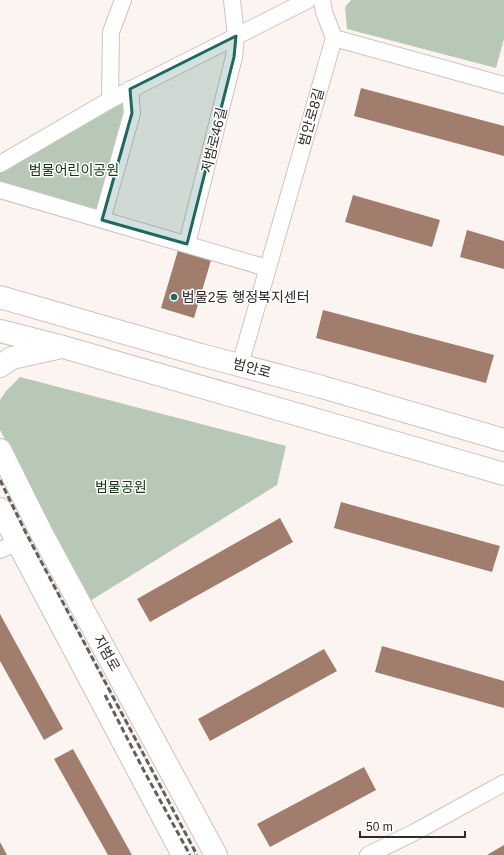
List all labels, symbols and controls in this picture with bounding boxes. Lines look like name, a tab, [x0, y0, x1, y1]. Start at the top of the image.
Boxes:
street label: 범안로8길	[295, 86, 327, 148]
street label: 지범로46길	[198, 106, 230, 174]
park label: 범물어린이공원	[29, 162, 119, 178]
place label: 범물2동 행정복지센터	[182, 289, 310, 305]
marker: 범물2동 행정복지센터	[169, 292, 179, 302]
street label: 범안로	[231, 355, 273, 381]
park label: 범물공원	[95, 479, 147, 495]
street label: 지범로	[91, 632, 123, 674]
scale bar	[360, 813, 465, 839]
text: 50 m	[366, 820, 393, 834]

